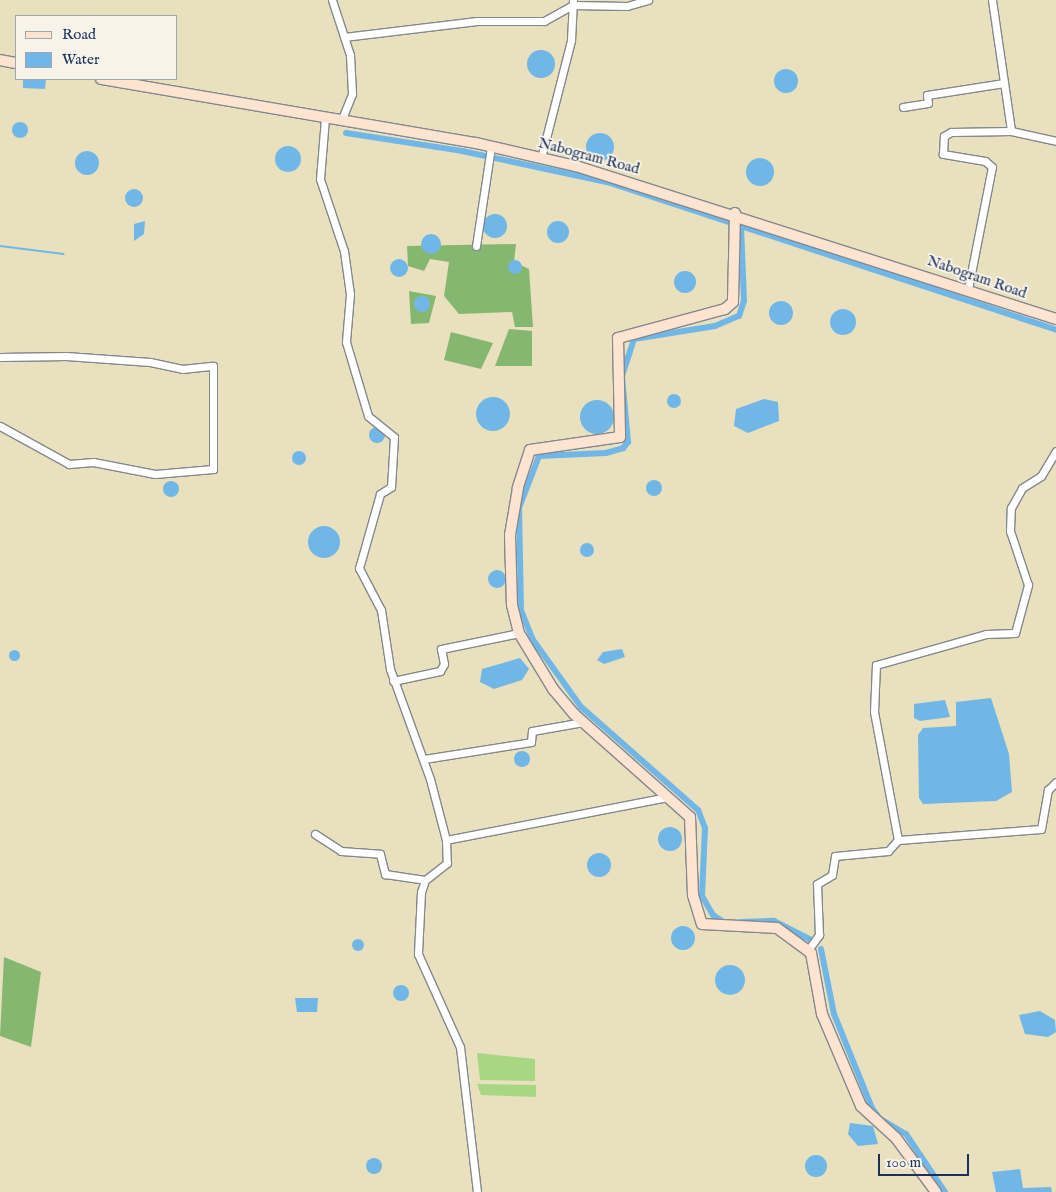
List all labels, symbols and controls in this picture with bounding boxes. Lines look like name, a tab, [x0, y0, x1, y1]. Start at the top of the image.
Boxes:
legend	[15, 15, 178, 80]
text: Road	[62, 25, 96, 44]
text: Water	[62, 50, 99, 69]
street label: Nabogram Road	[536, 134, 642, 178]
street label: Nabogram Road	[925, 252, 1029, 302]
scale bar	[881, 1144, 972, 1176]
text: 100 m	[886, 1153, 921, 1172]

